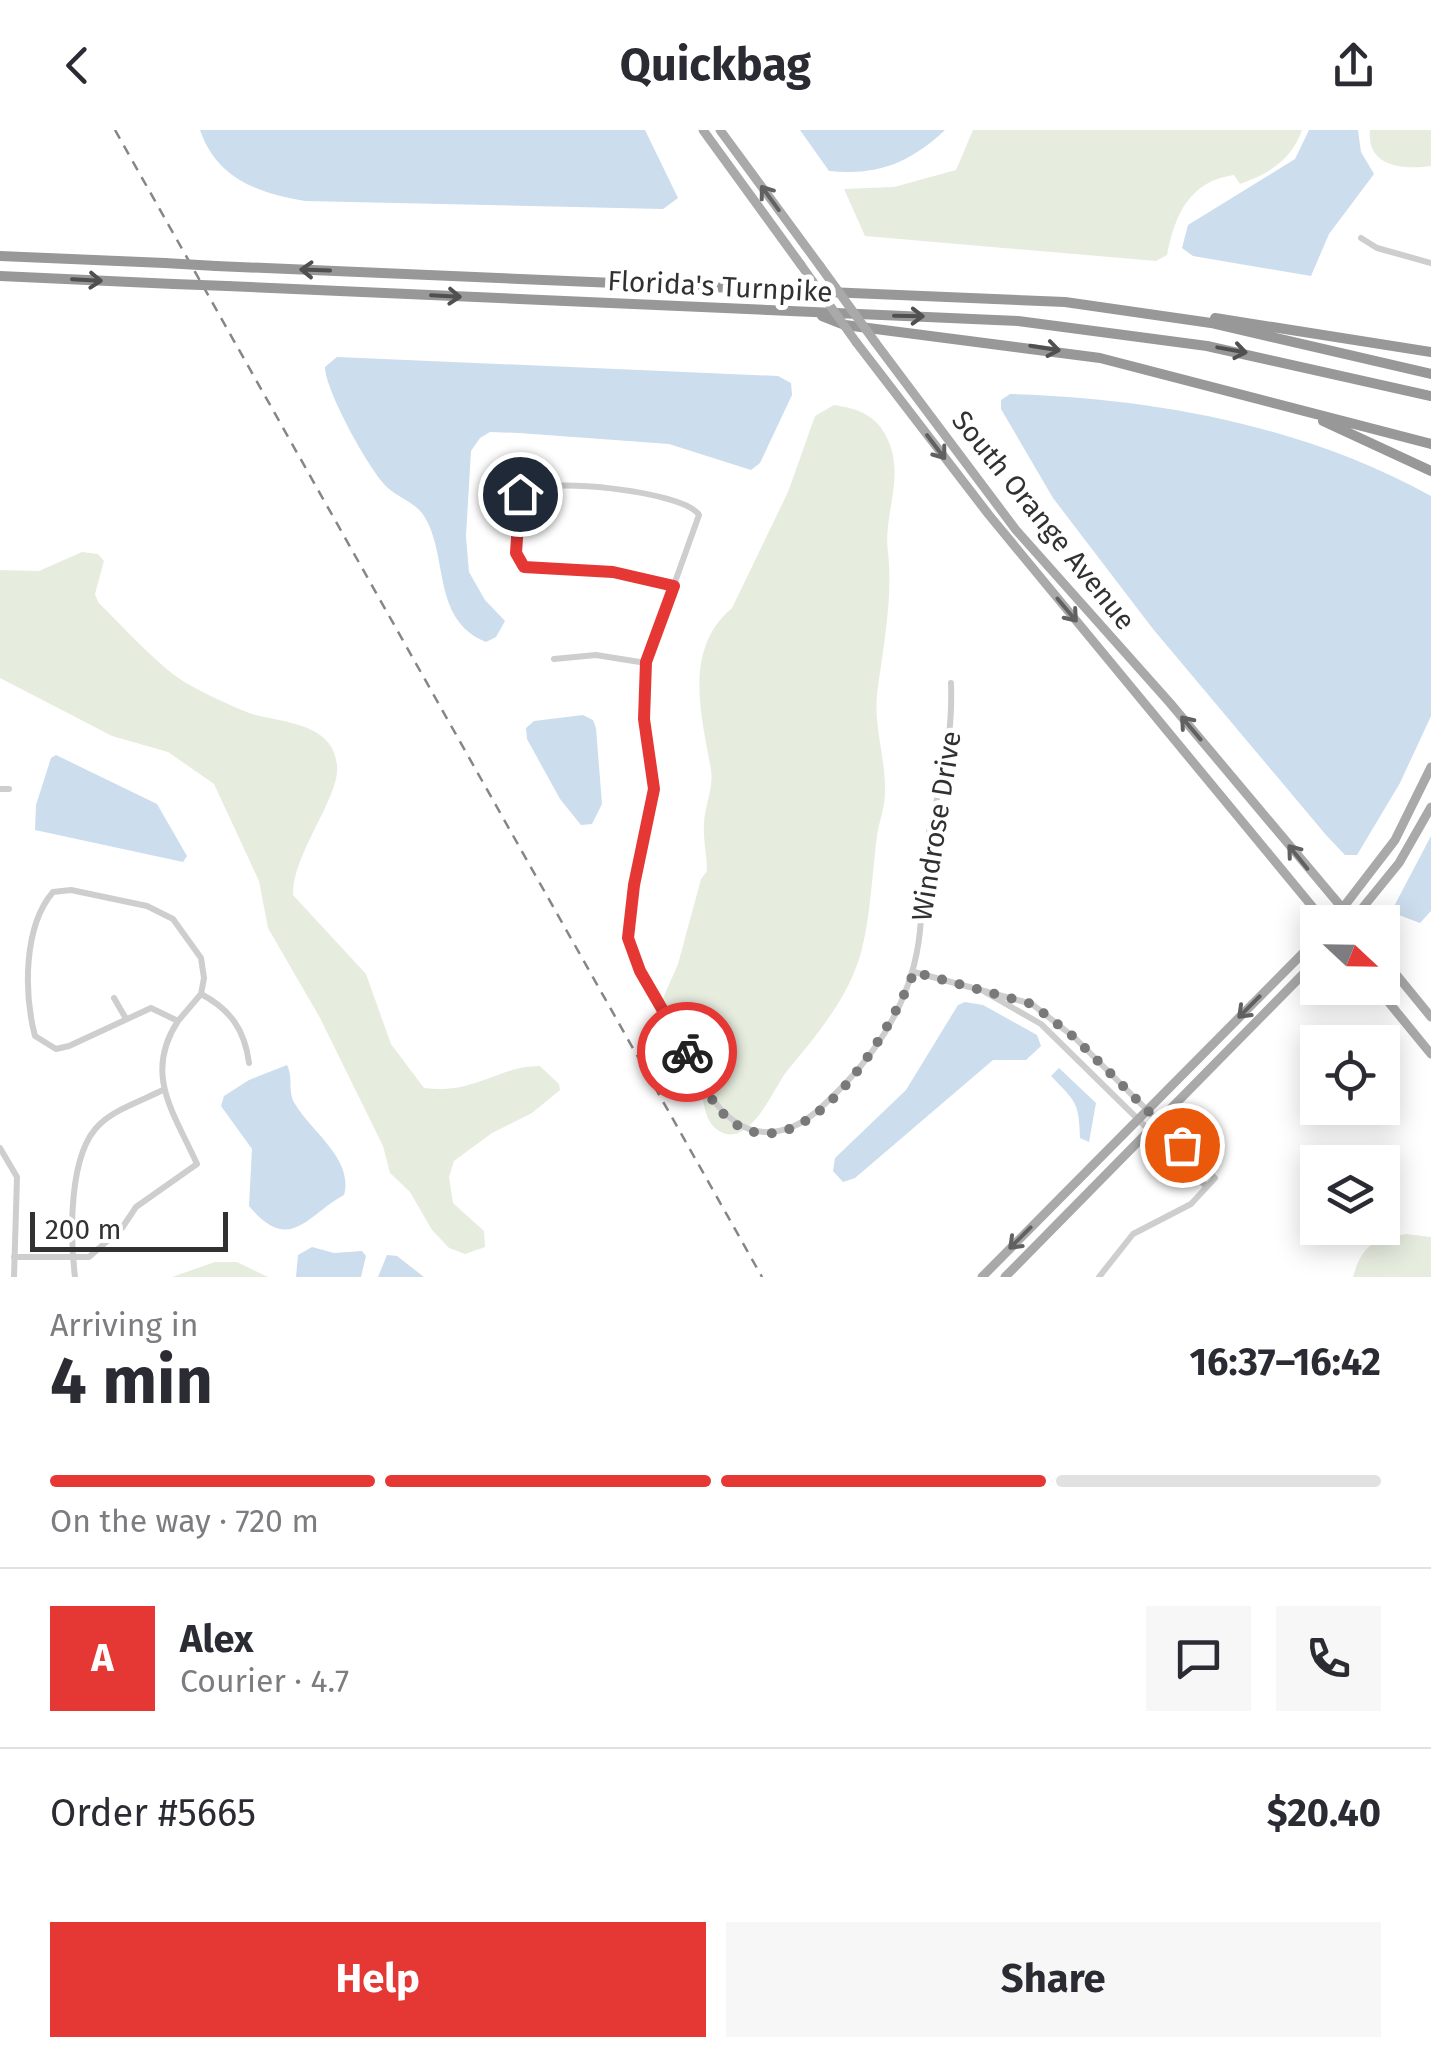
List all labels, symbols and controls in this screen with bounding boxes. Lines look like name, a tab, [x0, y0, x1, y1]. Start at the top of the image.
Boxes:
icon: back	[50, 38, 105, 93]
text: Quickbag	[620, 38, 811, 92]
icon: share	[1326, 38, 1381, 93]
one-way arrow	[759, 185, 780, 212]
one-way arrow	[300, 260, 332, 279]
street label: Florida's Turnpike	[607, 264, 833, 309]
one-way arrow	[71, 271, 103, 290]
one-way arrow	[430, 287, 462, 306]
one-way arrow	[892, 306, 924, 326]
one-way arrow	[1028, 339, 1061, 358]
one-way arrow	[1215, 341, 1247, 360]
street label: South Orange Avenue	[945, 404, 1142, 637]
one-way arrow	[925, 433, 946, 460]
pin	[478, 452, 563, 537]
icon: home	[493, 467, 548, 522]
one-way arrow	[1055, 597, 1078, 622]
one-way arrow	[1180, 715, 1202, 741]
street label: Windrose Drive	[905, 729, 968, 923]
one-way arrow	[1287, 844, 1309, 870]
north arrow	[1300, 905, 1400, 1005]
map controls	[1300, 905, 1400, 1245]
one-way arrow	[1237, 995, 1261, 1019]
courier	[637, 1002, 737, 1102]
icon: bike	[660, 1025, 715, 1080]
button: locate	[1300, 1025, 1400, 1125]
pin	[1140, 1103, 1225, 1188]
icon: bag	[1155, 1118, 1210, 1173]
button: layers	[1300, 1145, 1400, 1245]
scale bar	[30, 1207, 228, 1252]
text: 200 m	[45, 1213, 122, 1246]
one-way arrow	[1009, 1226, 1033, 1250]
text: Arriving in	[50, 1306, 198, 1344]
text: 16:37–16:42	[1189, 1339, 1381, 1385]
text: 4 min	[50, 1342, 213, 1420]
text: On the way · 720 m	[50, 1502, 319, 1540]
button: chat	[1146, 1606, 1251, 1711]
button: phone	[1276, 1606, 1381, 1711]
text: Alex	[180, 1616, 253, 1662]
text: A	[91, 1635, 114, 1681]
text: Courier · 4.7	[180, 1662, 349, 1700]
text: Order #5665	[50, 1790, 256, 1836]
text: $20.40	[1267, 1790, 1381, 1836]
button: Help	[50, 1922, 706, 2037]
button: Share	[726, 1922, 1381, 2037]

